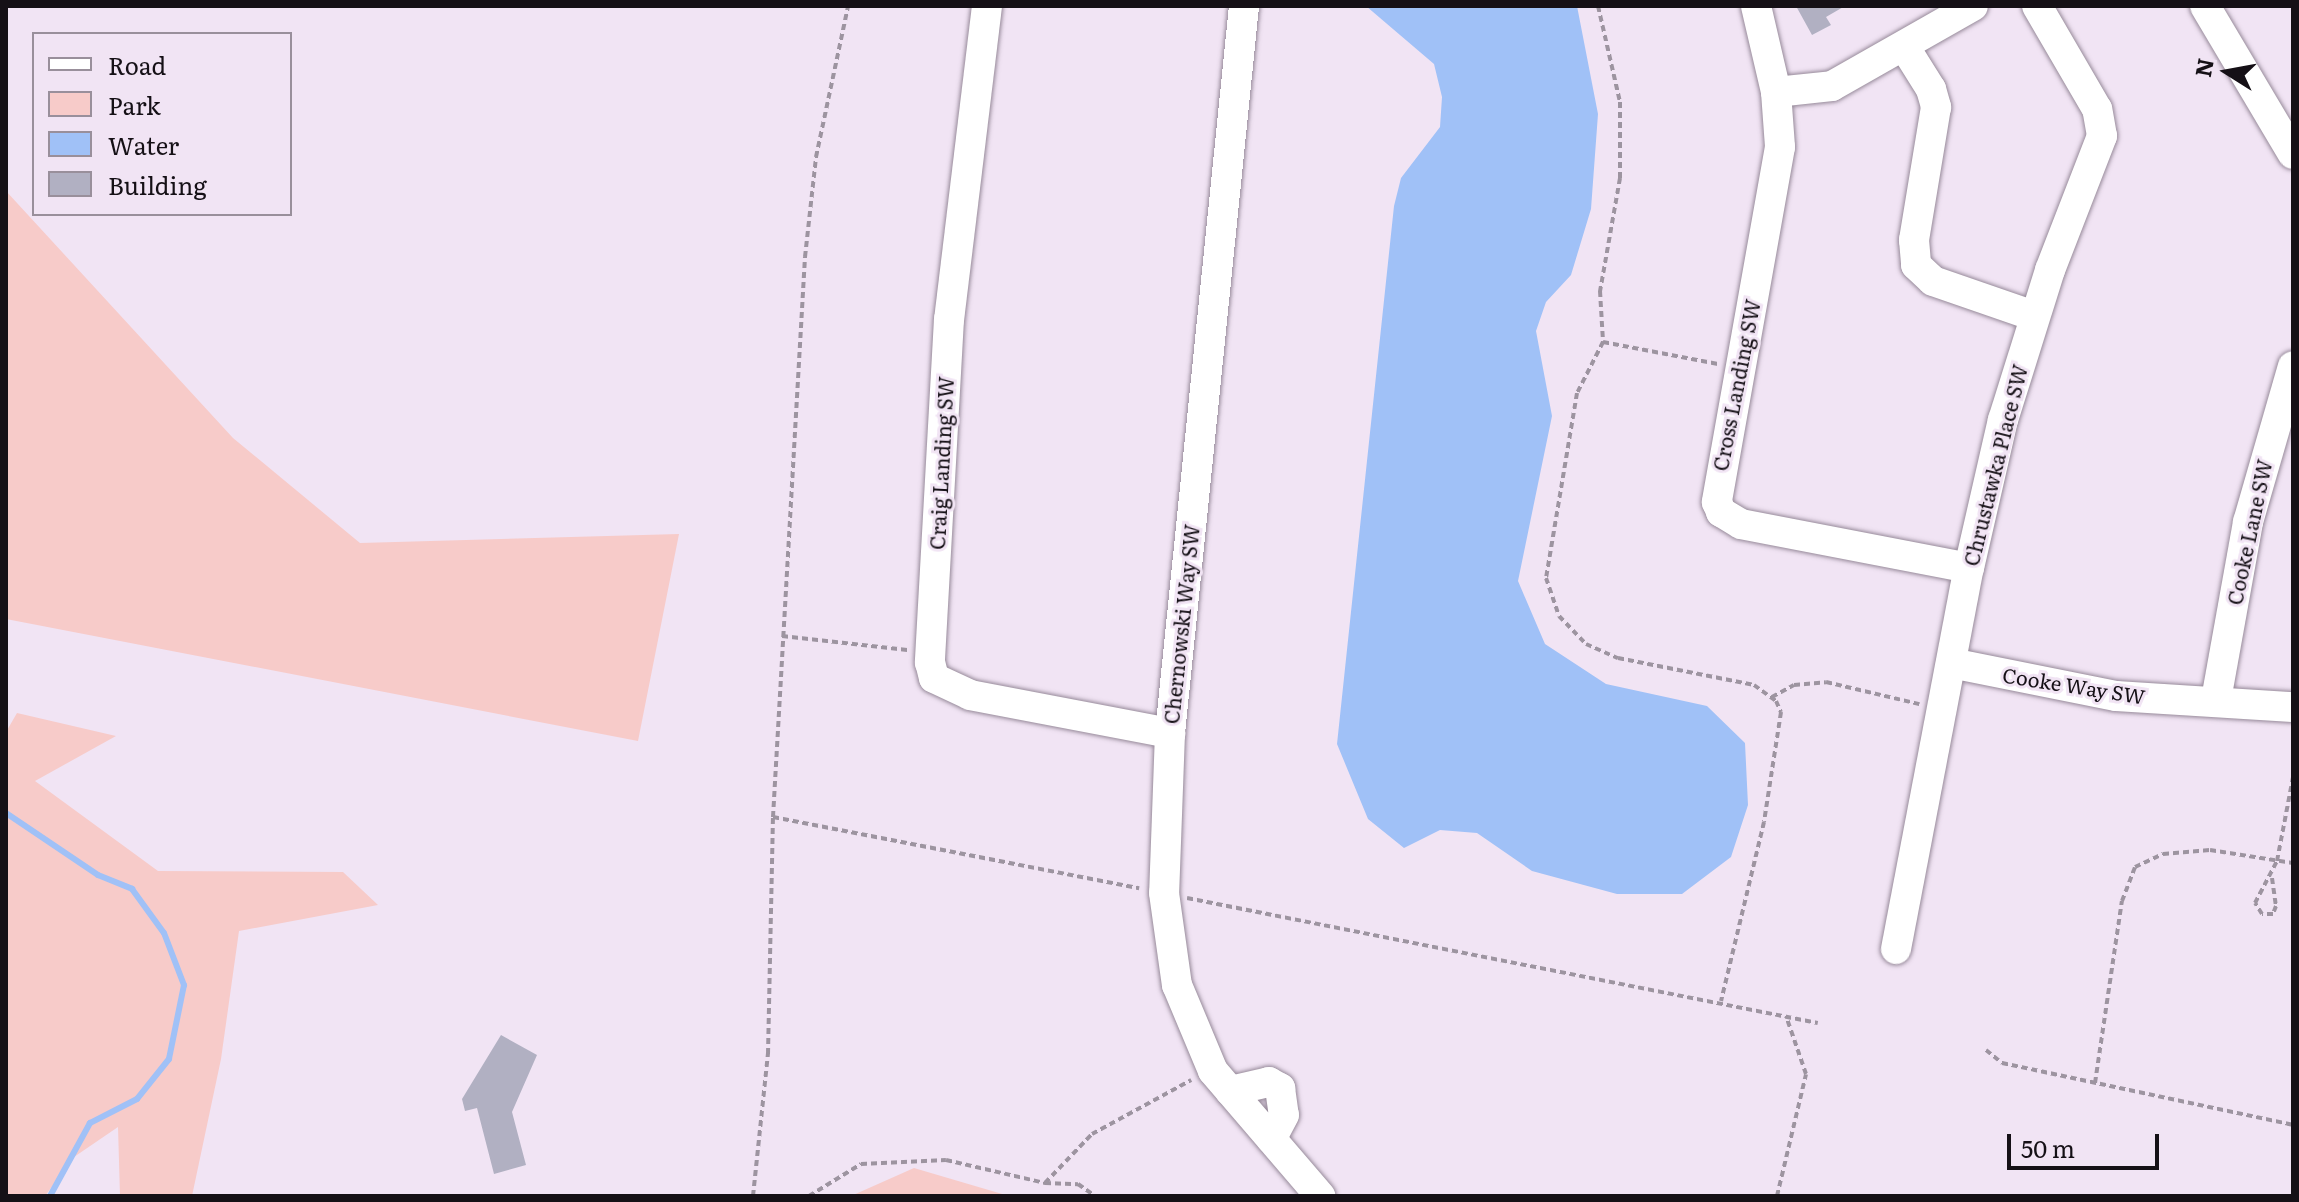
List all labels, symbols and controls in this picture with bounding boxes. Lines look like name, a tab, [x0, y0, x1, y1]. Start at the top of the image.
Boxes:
legend	[32, 32, 292, 216]
north arrow	[2187, 32, 2267, 112]
text: Road	[108, 47, 166, 82]
text: N	[2185, 55, 2221, 80]
text: Park	[108, 87, 161, 122]
text: Water	[108, 127, 179, 162]
text: Building	[108, 167, 207, 202]
street label: Cross Landing SW	[1708, 297, 1764, 473]
street label: Chrustawka Place SW	[1958, 362, 2032, 568]
street label: Craig Landing SW	[924, 376, 958, 550]
street label: Cooke Lane SW	[2222, 457, 2276, 607]
street label: Chernowski Way SW	[1159, 523, 1203, 725]
street label: Cooke Way SW	[2001, 662, 2147, 708]
scale bar	[2011, 1118, 2163, 1168]
text: 50 m	[2021, 1130, 2075, 1165]

